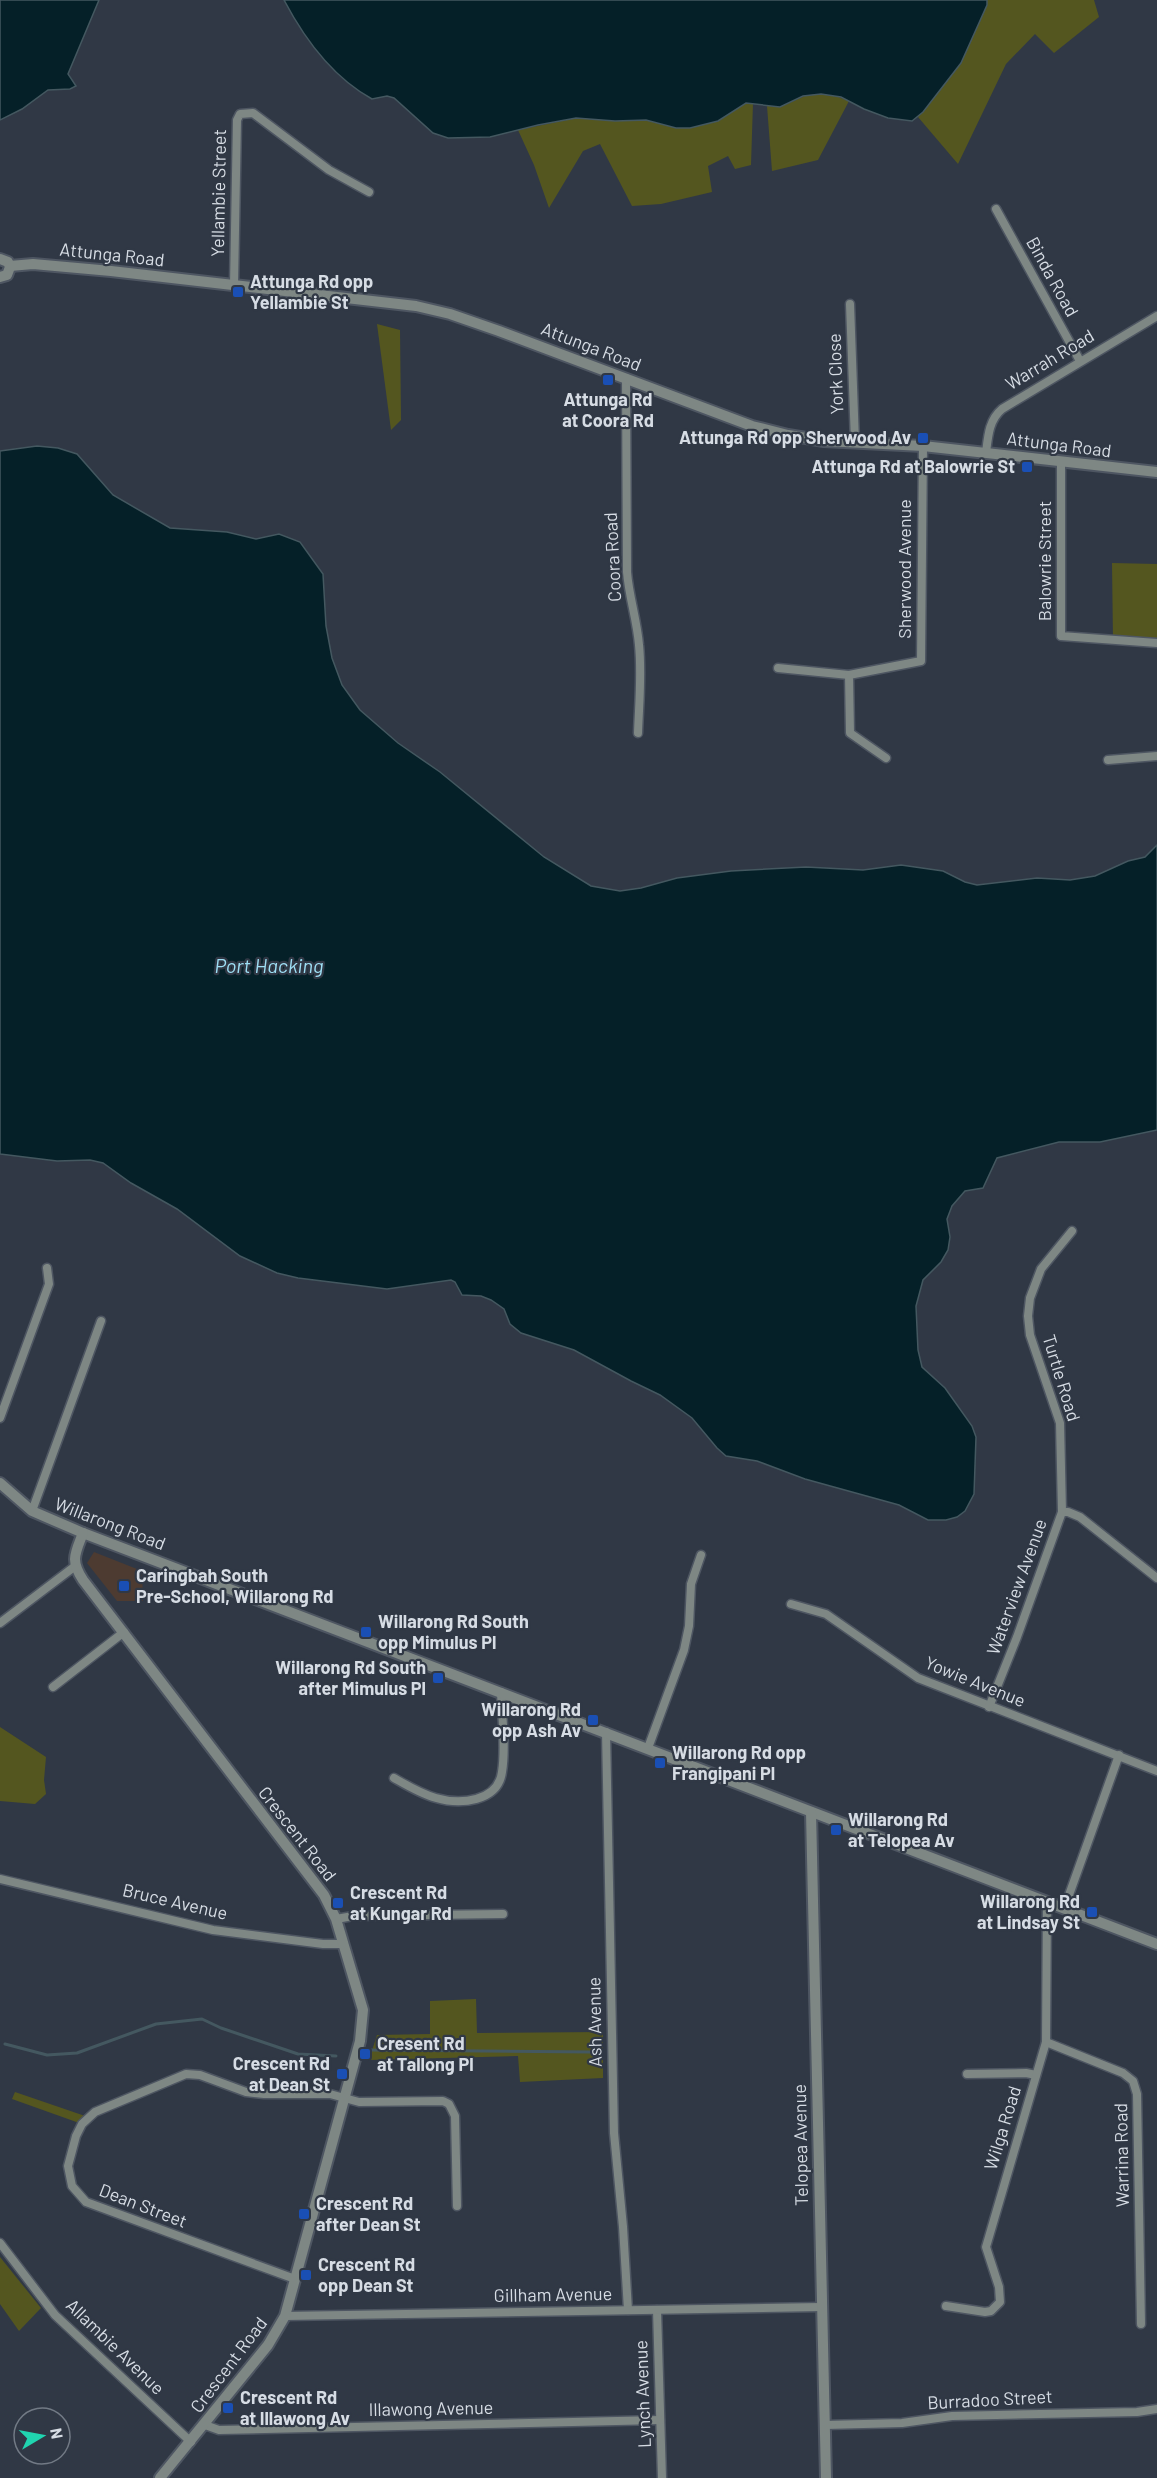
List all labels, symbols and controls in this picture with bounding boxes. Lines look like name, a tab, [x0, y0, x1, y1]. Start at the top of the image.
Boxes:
street label: Yellambie Street	[206, 129, 230, 257]
street label: Binda Road	[1022, 233, 1084, 320]
street label: Attunga Road	[59, 238, 166, 270]
place label: Attunga Rd opp Yellambie St	[250, 270, 373, 313]
marker: Attunga Rd opp Yellambie St	[231, 285, 245, 299]
street label: Attunga Road	[538, 317, 644, 375]
street label: Warrah Road	[1001, 324, 1098, 394]
street label: York Close	[823, 333, 847, 415]
marker: Attunga Rd at Coora Rd	[601, 373, 615, 387]
place label: Attunga Rd at Coora Rd	[562, 388, 654, 431]
place label: Attunga Rd opp Sherwood Av	[679, 426, 911, 448]
street label: Attunga Road	[1005, 427, 1113, 461]
marker: Attunga Rd opp Sherwood Av	[916, 431, 930, 445]
place label: Attunga Rd at Balowrie St	[811, 455, 1015, 477]
marker: Attunga Rd at Balowrie St	[1020, 460, 1034, 474]
street label: Sherwood Avenue	[893, 499, 915, 639]
street label: Balowrie Street	[1033, 501, 1055, 621]
street label: Coora Road	[599, 512, 625, 602]
water label: Port Hacking	[215, 953, 323, 977]
street label: Turtle Road	[1038, 1332, 1086, 1424]
street label: Willarong Road	[52, 1492, 169, 1554]
street label: Waterview Avenue	[981, 1516, 1051, 1658]
place label: Caringbah South Pre-School, Willarong Rd	[136, 1564, 334, 1607]
marker: Caringbah South Pre-School, Willarong Rd	[117, 1579, 131, 1593]
place label: Willarong Rd South opp Mimulus Pl	[378, 1610, 529, 1653]
marker: Willarong Rd South opp Mimulus Pl	[359, 1625, 373, 1639]
street label: Yowie Avenue	[922, 1651, 1029, 1711]
place label: Willarong Rd South after Mimulus Pl	[275, 1656, 426, 1699]
marker: Willarong Rd South after Mimulus Pl	[431, 1671, 445, 1685]
place label: Willarong Rd opp Ash Av	[481, 1698, 581, 1741]
marker: Willarong Rd opp Ash Av	[586, 1713, 600, 1727]
place label: Willarong Rd opp Frangipani Pl	[672, 1741, 806, 1784]
marker: Willarong Rd opp Frangipani Pl	[653, 1756, 667, 1770]
street label: Crescent Road	[254, 1782, 342, 1885]
place label: Willarong Rd at Telopea Av	[848, 1808, 955, 1851]
marker: Willarong Rd at Telopea Av	[829, 1823, 843, 1837]
street label: Bruce Avenue	[121, 1878, 230, 1924]
place label: Crescent Rd at Kungar Rd	[350, 1881, 452, 1924]
place label: Willarong Rd at Lindsay St	[977, 1890, 1080, 1933]
marker: Crescent Rd at Kungar Rd	[331, 1896, 345, 1910]
marker: Willarong Rd at Lindsay St	[1085, 1905, 1099, 1919]
street label: Ash Avenue	[582, 1977, 606, 2067]
place label: Cresent Rd at Tallong Pl	[377, 2032, 474, 2075]
marker: Cresent Rd at Tallong Pl	[358, 2047, 372, 2061]
place label: Crescent Rd at Dean St	[233, 2052, 330, 2095]
marker: Crescent Rd at Dean St	[335, 2067, 349, 2081]
street label: Wilga Road	[979, 2083, 1025, 2172]
street label: Telopea Avenue	[788, 2084, 812, 2206]
street label: Warrina Road	[1109, 2103, 1133, 2207]
street label: Dean Street	[96, 2178, 190, 2232]
place label: Crescent Rd after Dean St	[316, 2192, 421, 2235]
marker: Crescent Rd after Dean St	[297, 2207, 311, 2221]
place label: Crescent Rd opp Dean St	[318, 2253, 415, 2296]
marker: Crescent Rd opp Dean St	[299, 2268, 313, 2282]
street label: Gillham Avenue	[494, 2282, 612, 2306]
street label: Allambie Avenue	[62, 2294, 169, 2399]
street label: Crescent Road	[185, 2312, 271, 2417]
street label: Lynch Avenue	[629, 2340, 655, 2448]
street label: Burradoo Street	[927, 2385, 1053, 2413]
place label: Crescent Rd at Illawong Av	[240, 2386, 350, 2429]
street label: Illawong Avenue	[368, 2396, 493, 2420]
marker: Crescent Rd at Illawong Av	[221, 2401, 235, 2415]
north arrow	[12, 2406, 72, 2466]
text: N	[47, 2426, 68, 2440]

